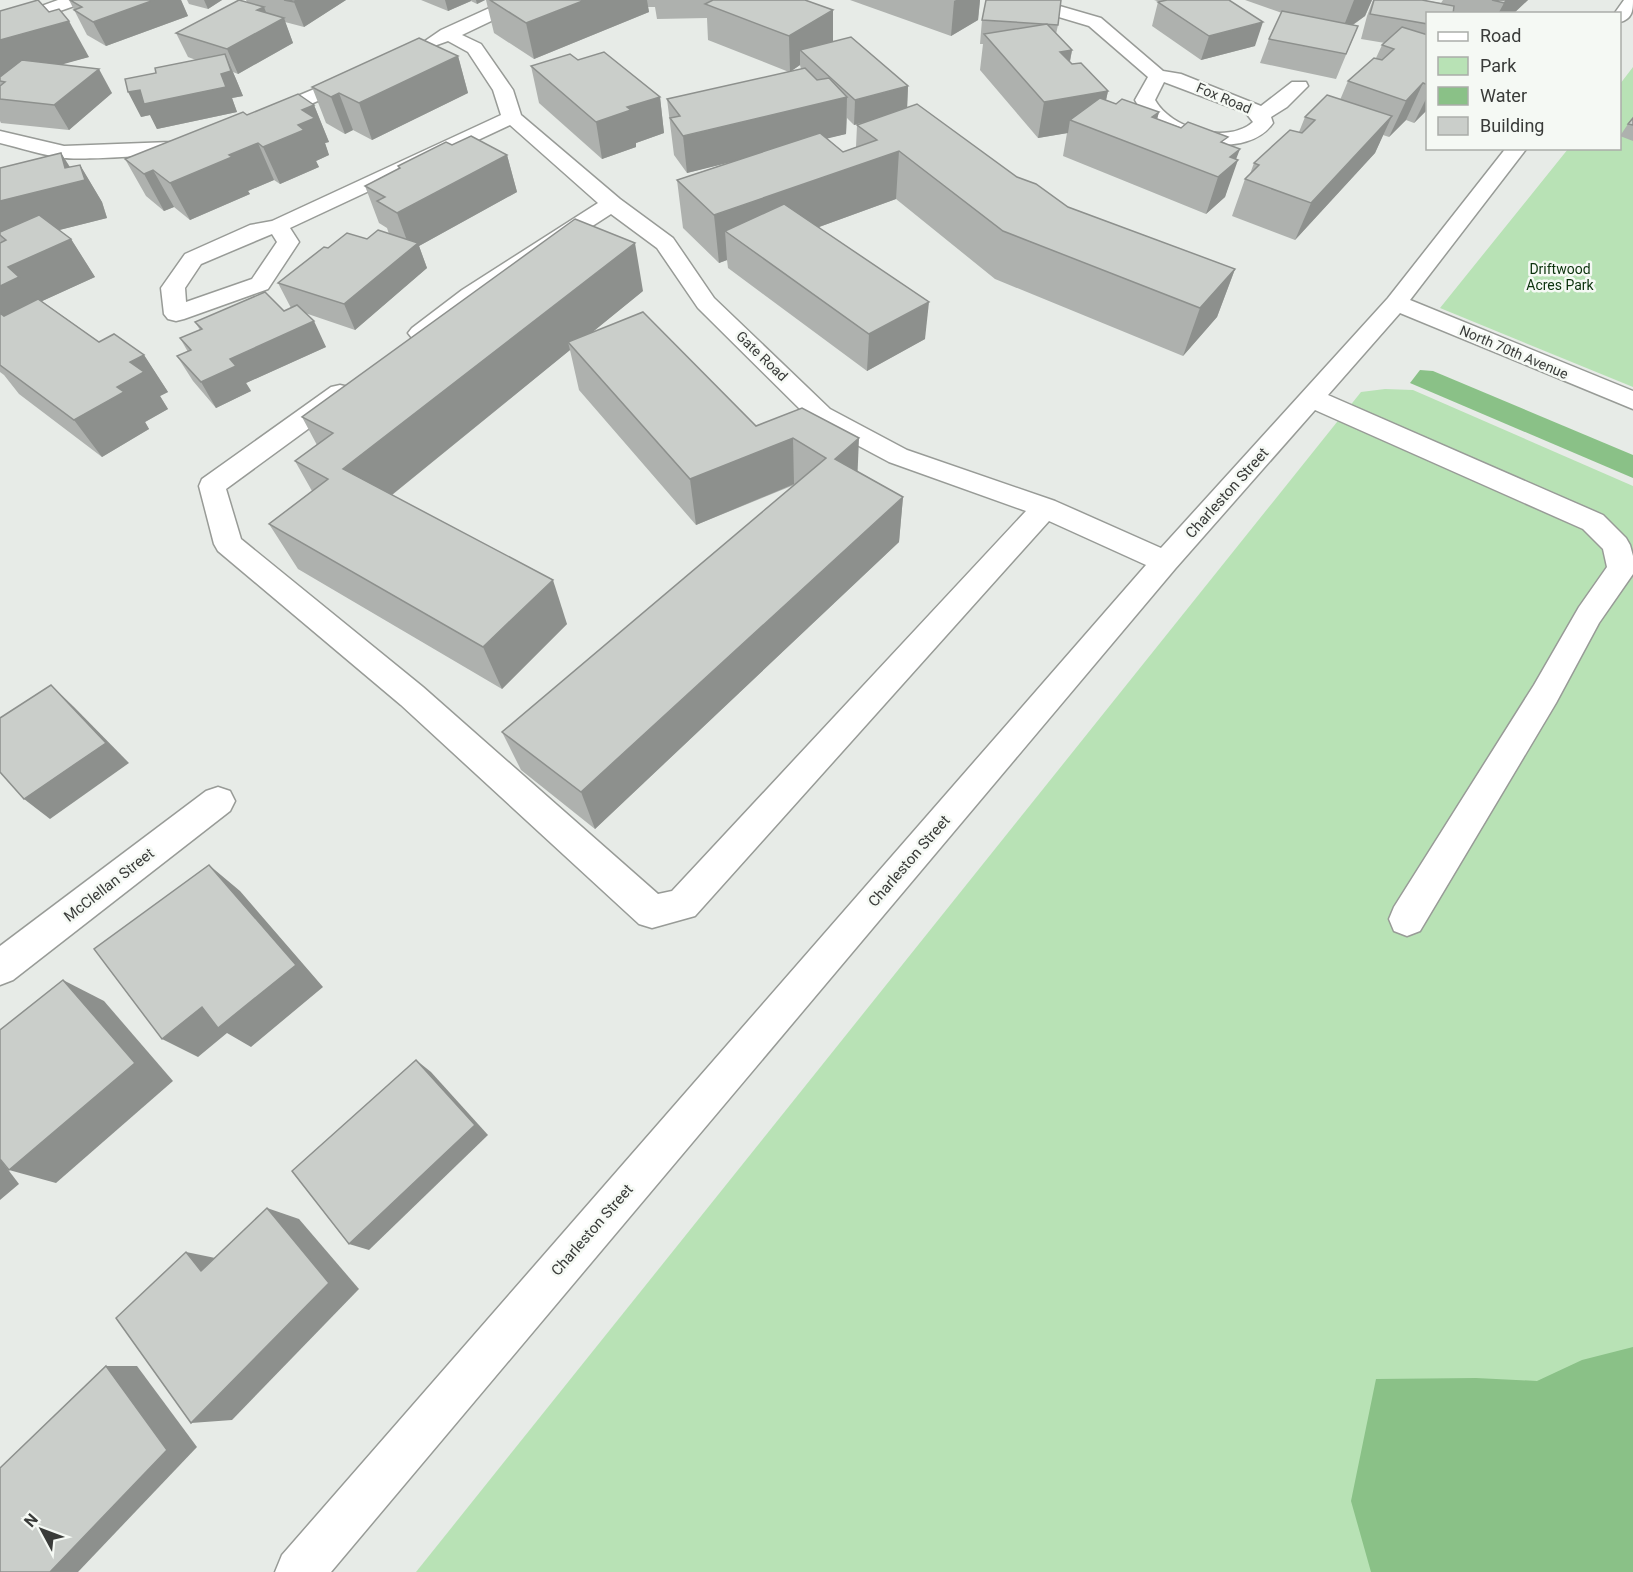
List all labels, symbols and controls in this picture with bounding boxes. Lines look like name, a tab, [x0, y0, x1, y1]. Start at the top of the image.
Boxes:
legend	[1426, 12, 1621, 150]
text: Road	[1480, 25, 1521, 46]
text: Park	[1480, 55, 1517, 76]
street label: Fox Road	[1194, 79, 1254, 117]
text: Water	[1480, 85, 1527, 106]
text: Building	[1480, 115, 1544, 136]
park label: Driftwood Acres Park	[1526, 261, 1595, 293]
street label: North 70th Avenue	[1457, 322, 1571, 382]
street label: Gate Road	[733, 328, 791, 384]
street label: Charleston Street	[1182, 444, 1272, 542]
street label: Charleston Street	[864, 811, 954, 910]
street label: McClellan Street	[60, 844, 158, 926]
street label: Charleston Street	[547, 1180, 637, 1279]
north arrow	[12, 1500, 72, 1560]
text: N	[20, 1510, 42, 1531]

